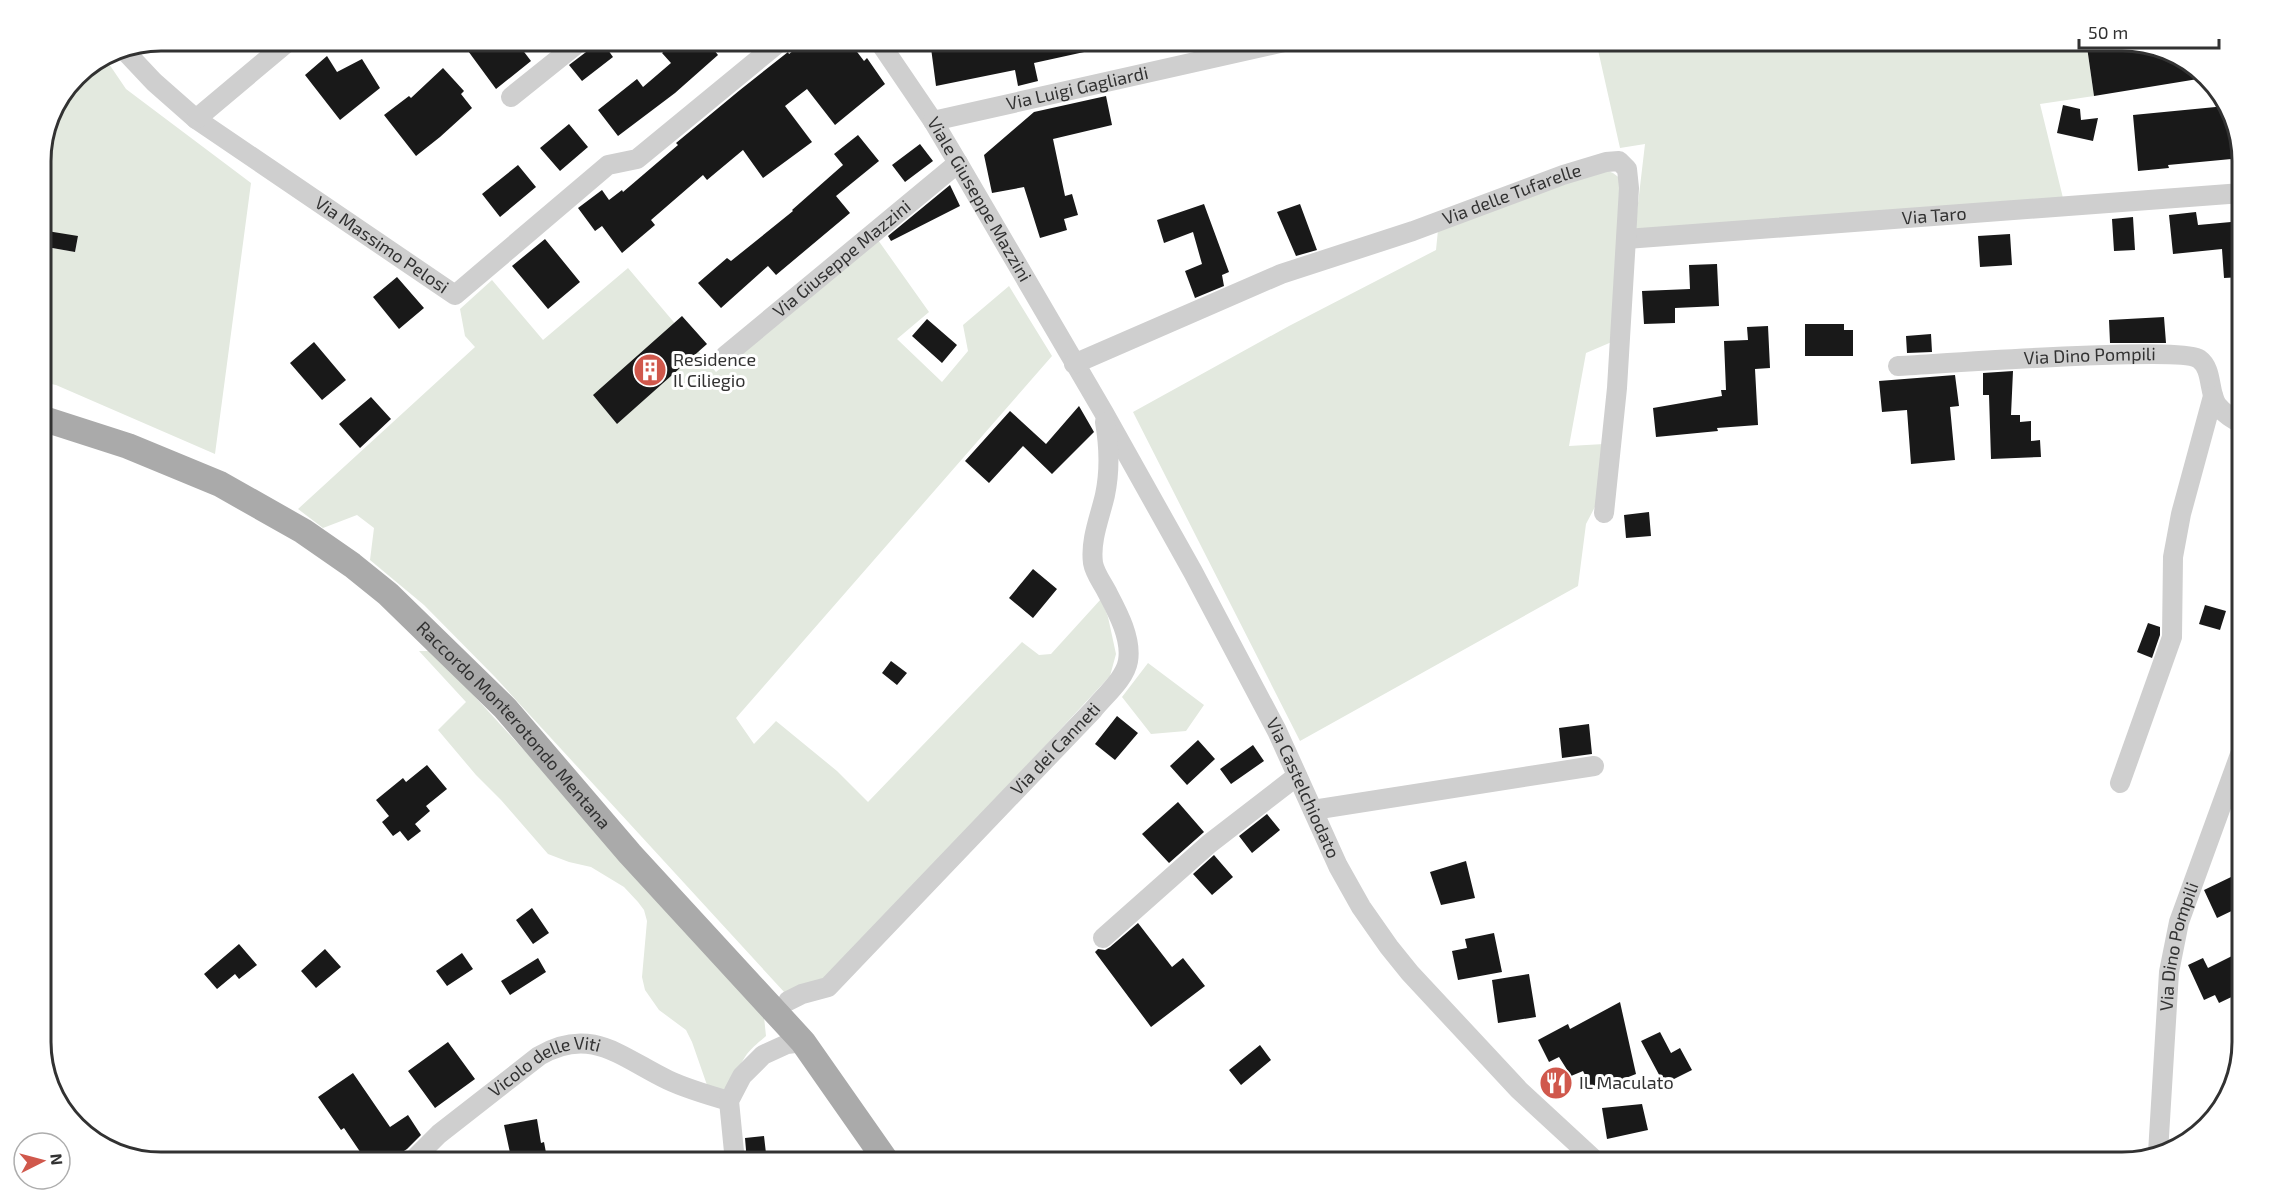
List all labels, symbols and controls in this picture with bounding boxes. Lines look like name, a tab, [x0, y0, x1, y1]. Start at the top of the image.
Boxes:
scale bar	[2079, 12, 2218, 50]
text: 50 m	[2088, 21, 2128, 43]
street label: Via Luigi Gagliardi	[1004, 61, 1150, 114]
street label: Viale Giuseppe Mazzini	[923, 113, 1037, 285]
street label: Via delle Tufarelle	[1439, 158, 1584, 229]
street label: Via Massimo Pelosi	[311, 191, 453, 298]
street label: Via Giuseppe Mazzini	[768, 195, 915, 322]
street label: Via Taro	[1901, 202, 1967, 228]
street label: Via Dino Pompili	[2023, 342, 2156, 369]
place label: Residence Il Ciliegio	[673, 348, 756, 391]
building icon: Residence Il Ciliegio	[632, 352, 668, 388]
street label: Raccordo Monterotondo Mentana	[413, 616, 616, 833]
street label: Via dei Canneti	[1006, 698, 1104, 799]
street label: Via Castelchiodato	[1262, 714, 1345, 861]
street label: Via Dino Pompili	[2155, 879, 2203, 1012]
street label: Vicolo delle Viti	[484, 1031, 603, 1101]
restaurant icon: IL Maculato	[1538, 1065, 1574, 1101]
place label: IL Maculato	[1579, 1071, 1674, 1093]
north arrow	[12, 1131, 72, 1191]
text: N	[47, 1153, 67, 1166]

